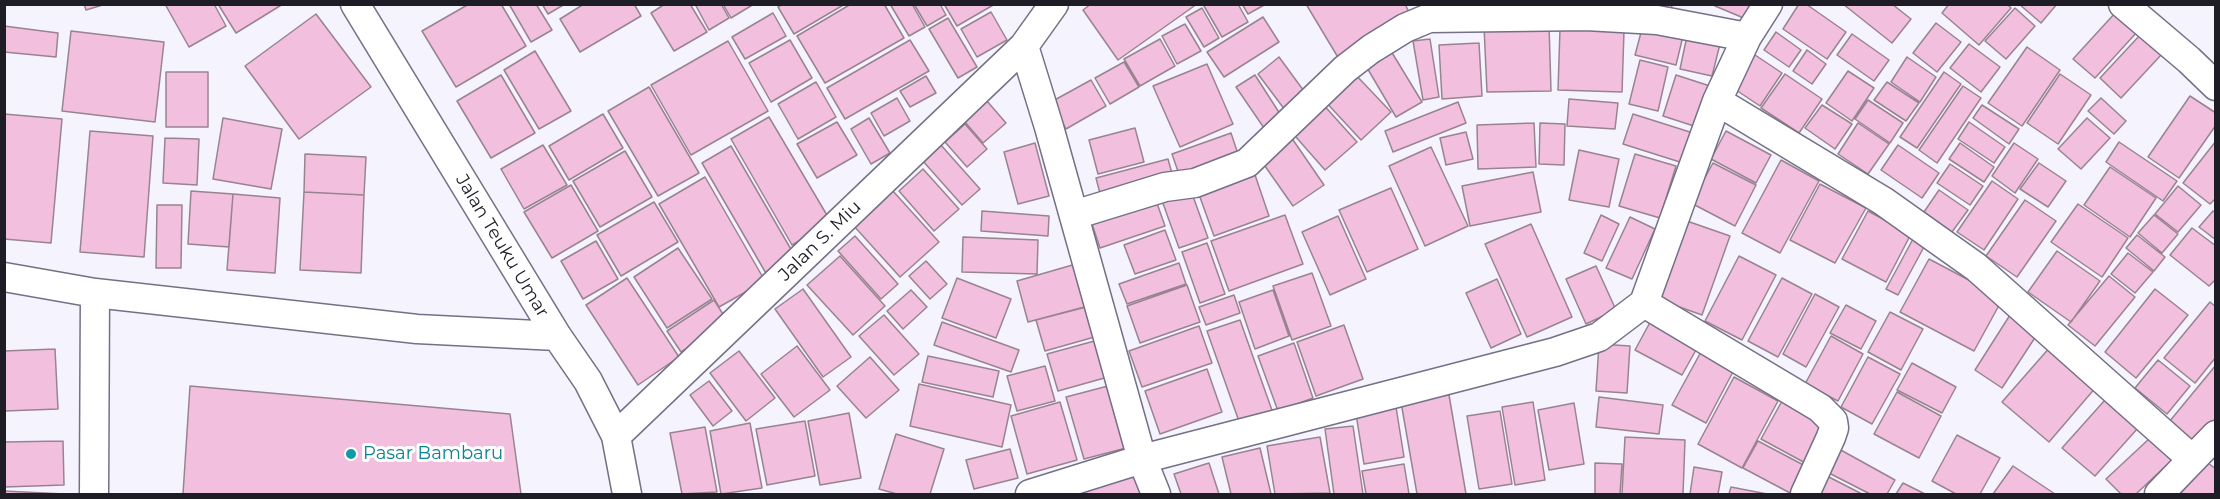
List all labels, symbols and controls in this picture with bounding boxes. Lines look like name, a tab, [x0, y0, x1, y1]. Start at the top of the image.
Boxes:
street label: Jalan Teuku Umar	[451, 171, 553, 321]
street label: Jalan S. Miu	[774, 196, 866, 286]
place label: Pasar Bambaru	[363, 443, 503, 465]
marker: Pasar Bambaru	[344, 447, 358, 461]

